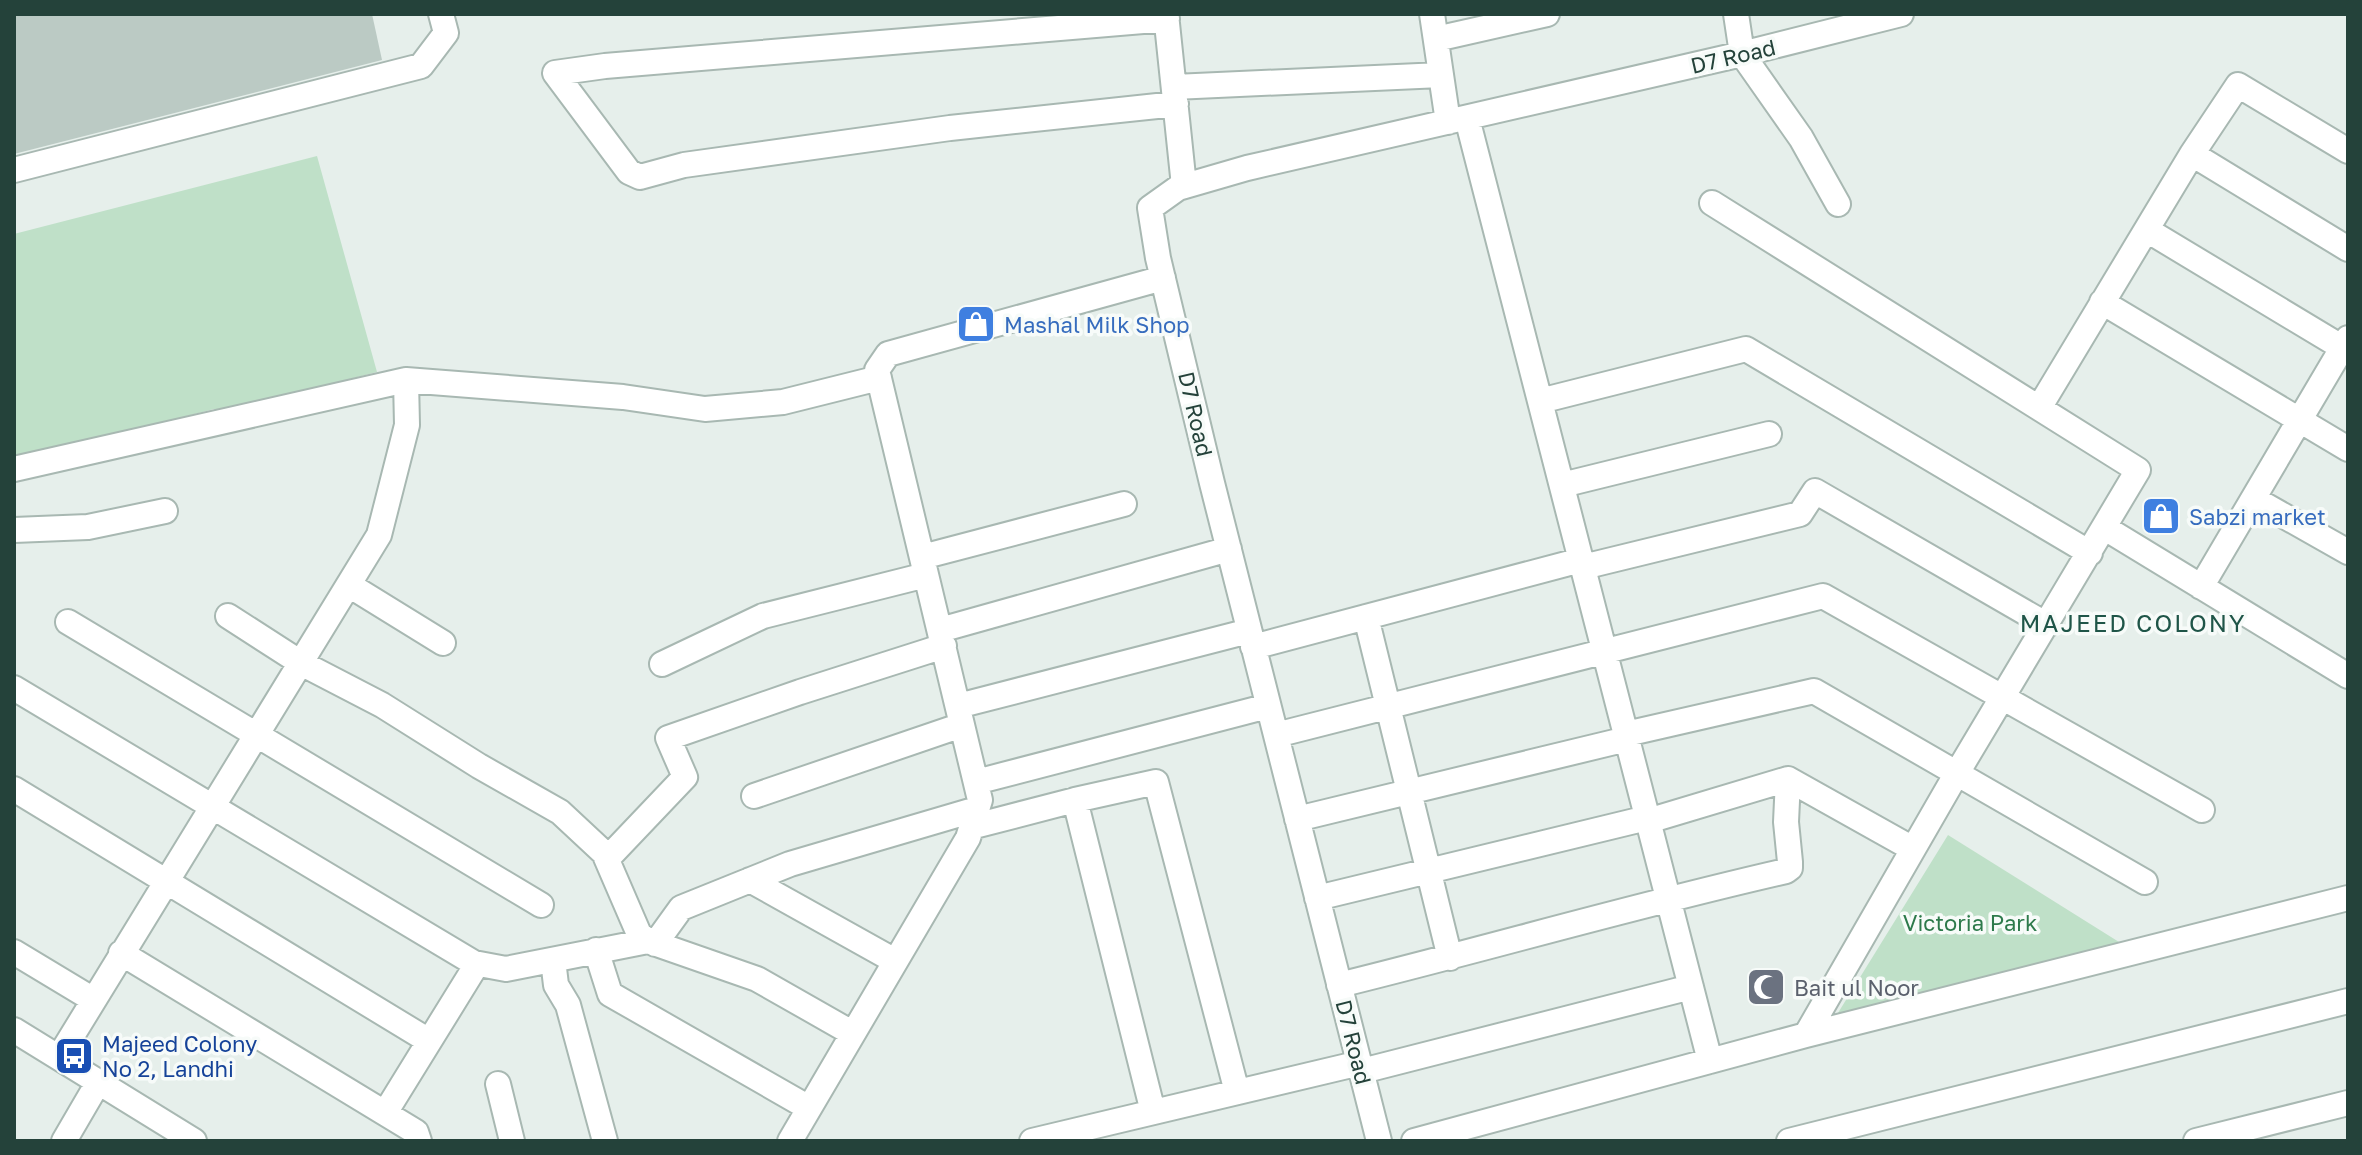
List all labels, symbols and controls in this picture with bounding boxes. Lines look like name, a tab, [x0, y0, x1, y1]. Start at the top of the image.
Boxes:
street label: D7 Road	[1688, 33, 1778, 79]
shop icon: Mashal Milk Shop	[955, 303, 997, 345]
place label: Mashal Milk Shop	[1004, 311, 1190, 338]
street label: D7 Road	[1173, 369, 1219, 459]
shop icon: Sabzi market	[2140, 495, 2182, 537]
place label: Sabzi market	[2189, 503, 2326, 530]
district label: MAJEED COLONY	[2020, 608, 2246, 637]
park label: Victoria Park	[1903, 909, 2037, 936]
mosque icon: Bait ul Noor	[1745, 966, 1787, 1008]
place label: Bait ul Noor	[1794, 974, 1919, 1001]
street label: D7 Road	[1330, 997, 1378, 1087]
place label: Majeed Colony No 2, Landhi	[102, 1030, 257, 1082]
bus stop icon: Majeed Colony No 2, Landhi	[53, 1035, 95, 1077]

